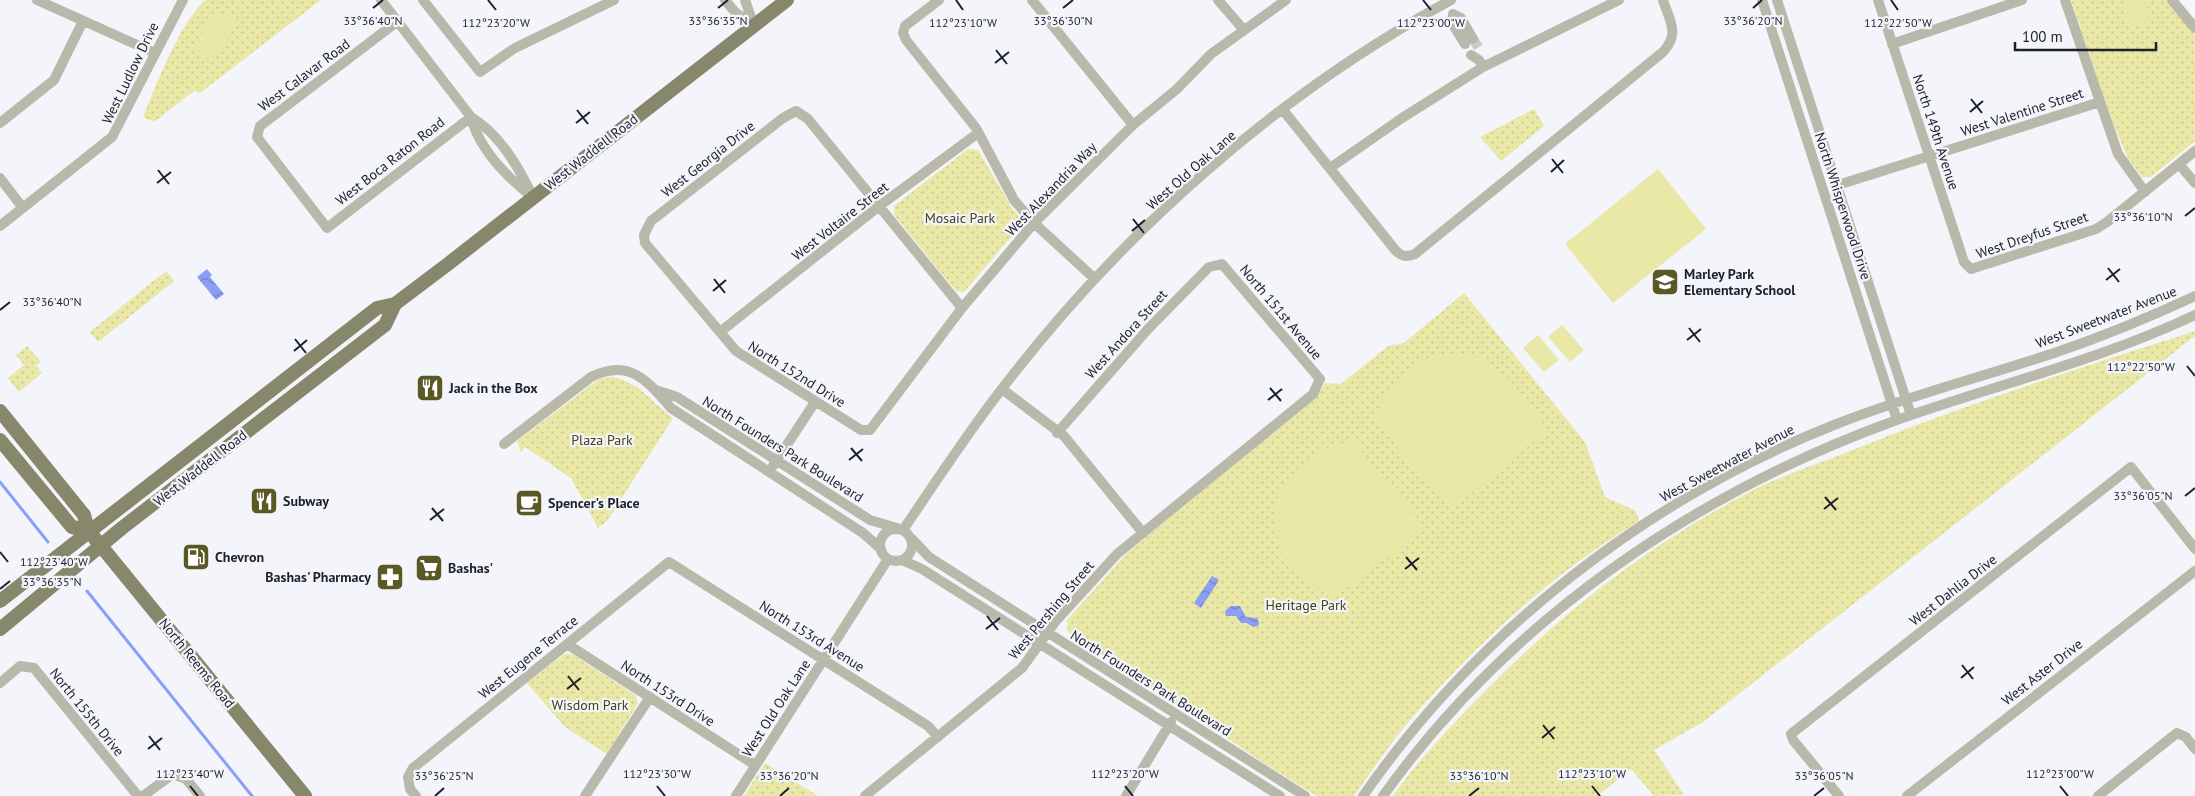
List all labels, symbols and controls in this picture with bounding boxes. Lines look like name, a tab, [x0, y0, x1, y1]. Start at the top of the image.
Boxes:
text: 33°36'40"N	[343, 13, 403, 28]
text: 33°36'35"N	[688, 13, 748, 28]
text: 33°36'30"N	[1033, 13, 1093, 28]
text: 33°36'20"N	[1723, 13, 1783, 28]
text: 112°23'20"W	[462, 15, 530, 30]
text: 112°23'10"W	[929, 15, 997, 30]
text: 112°23'00"W	[1397, 15, 1465, 30]
text: 112°22'50"W	[1864, 15, 1932, 30]
street label: West Ludlow Drive	[98, 19, 162, 127]
scale bar	[2015, 20, 2156, 52]
text: 100 m	[2022, 27, 2063, 46]
street label: West Calavar Road	[255, 35, 353, 115]
street label: North 149th Avenue	[1909, 72, 1963, 192]
street label: West Valentine Street	[1958, 84, 2086, 140]
street label: West Waddell Road	[541, 110, 641, 194]
street label: West Boca Raton Road	[332, 113, 448, 209]
street label: West Georgia Drive	[658, 117, 758, 201]
street label: West Old Oak Lane	[1143, 126, 1239, 214]
street label: North Whisperwood Drive	[1811, 130, 1875, 282]
street label: West Alexandria Way	[1002, 138, 1101, 240]
street label: West Voltaire Street	[788, 178, 892, 264]
street label: West Dreyfus Street	[1974, 207, 2091, 263]
park label: Mosaic Park	[925, 209, 996, 227]
text: 33°36'10"N	[2113, 209, 2173, 224]
street label: North 151st Avenue	[1236, 261, 1326, 363]
place label: Marley Park Elementary School	[1684, 265, 1796, 299]
school or university icon: Marley Park Elementary School	[1650, 267, 1680, 297]
street label: West Sweetwater Avenue	[2033, 282, 2179, 352]
street label: West Andora Street	[1081, 285, 1171, 382]
text: 33°36'40"N	[22, 294, 82, 309]
street label: North 152nd Drive	[745, 337, 849, 411]
text: 112°22'50"W	[2107, 359, 2175, 374]
restaurant icon: Jack in the Box	[415, 373, 445, 403]
place label: Jack in the Box	[448, 379, 538, 397]
street label: North Founders Park Boulevard	[699, 392, 867, 506]
street label: West Sweetwater Avenue	[1657, 420, 1797, 506]
street label: West Waddell Road	[150, 426, 250, 510]
park label: Plaza Park	[571, 431, 633, 449]
restaurant icon: Subway	[249, 486, 279, 516]
cafe icon: Spencer's Place	[514, 488, 544, 518]
text: 33°36'05"N	[2113, 488, 2173, 503]
place label: Subway	[283, 492, 329, 510]
place label: Spencer's Place	[548, 494, 640, 512]
fuel station icon: Chevron	[181, 542, 211, 572]
place label: Chevron	[215, 548, 264, 566]
street label: West Dahlia Drive	[1906, 550, 2000, 630]
supermarket icon: Bashas'	[414, 553, 444, 583]
text: 112°23'40"W	[20, 554, 88, 569]
street label: West Pershing Street	[1004, 557, 1098, 663]
place label: Bashas'	[448, 559, 493, 577]
pharmacy icon: Bashas' Pharmacy	[375, 562, 405, 592]
place label: Bashas' Pharmacy	[265, 568, 371, 586]
text: 33°36'35"N	[22, 574, 82, 589]
street label: North 153rd Avenue	[756, 596, 868, 676]
park label: Heritage Park	[1266, 596, 1347, 614]
street label: West Eugene Terrace	[475, 611, 581, 703]
street label: North Reems Road	[155, 614, 239, 712]
street label: North Founders Park Boulevard	[1067, 626, 1235, 740]
street label: West Aster Drive	[1998, 635, 2086, 709]
street label: North 153rd Drive	[618, 656, 718, 730]
street label: West Old Oak Lane	[738, 656, 814, 760]
street label: North 155th Drive	[46, 664, 128, 760]
park label: Wisdom Park	[551, 696, 629, 714]
text: 112°23'40"W	[156, 766, 224, 781]
text: 112°23'30"W	[623, 766, 691, 781]
text: 112°23'20"W	[1091, 766, 1159, 781]
text: 112°23'10"W	[1558, 766, 1626, 781]
text: 112°23'00"W	[2026, 766, 2094, 781]
text: 33°36'25"N	[414, 768, 474, 783]
text: 33°36'20"N	[759, 768, 819, 783]
text: 33°36'10"N	[1449, 768, 1509, 783]
text: 33°36'05"N	[1794, 768, 1854, 783]

